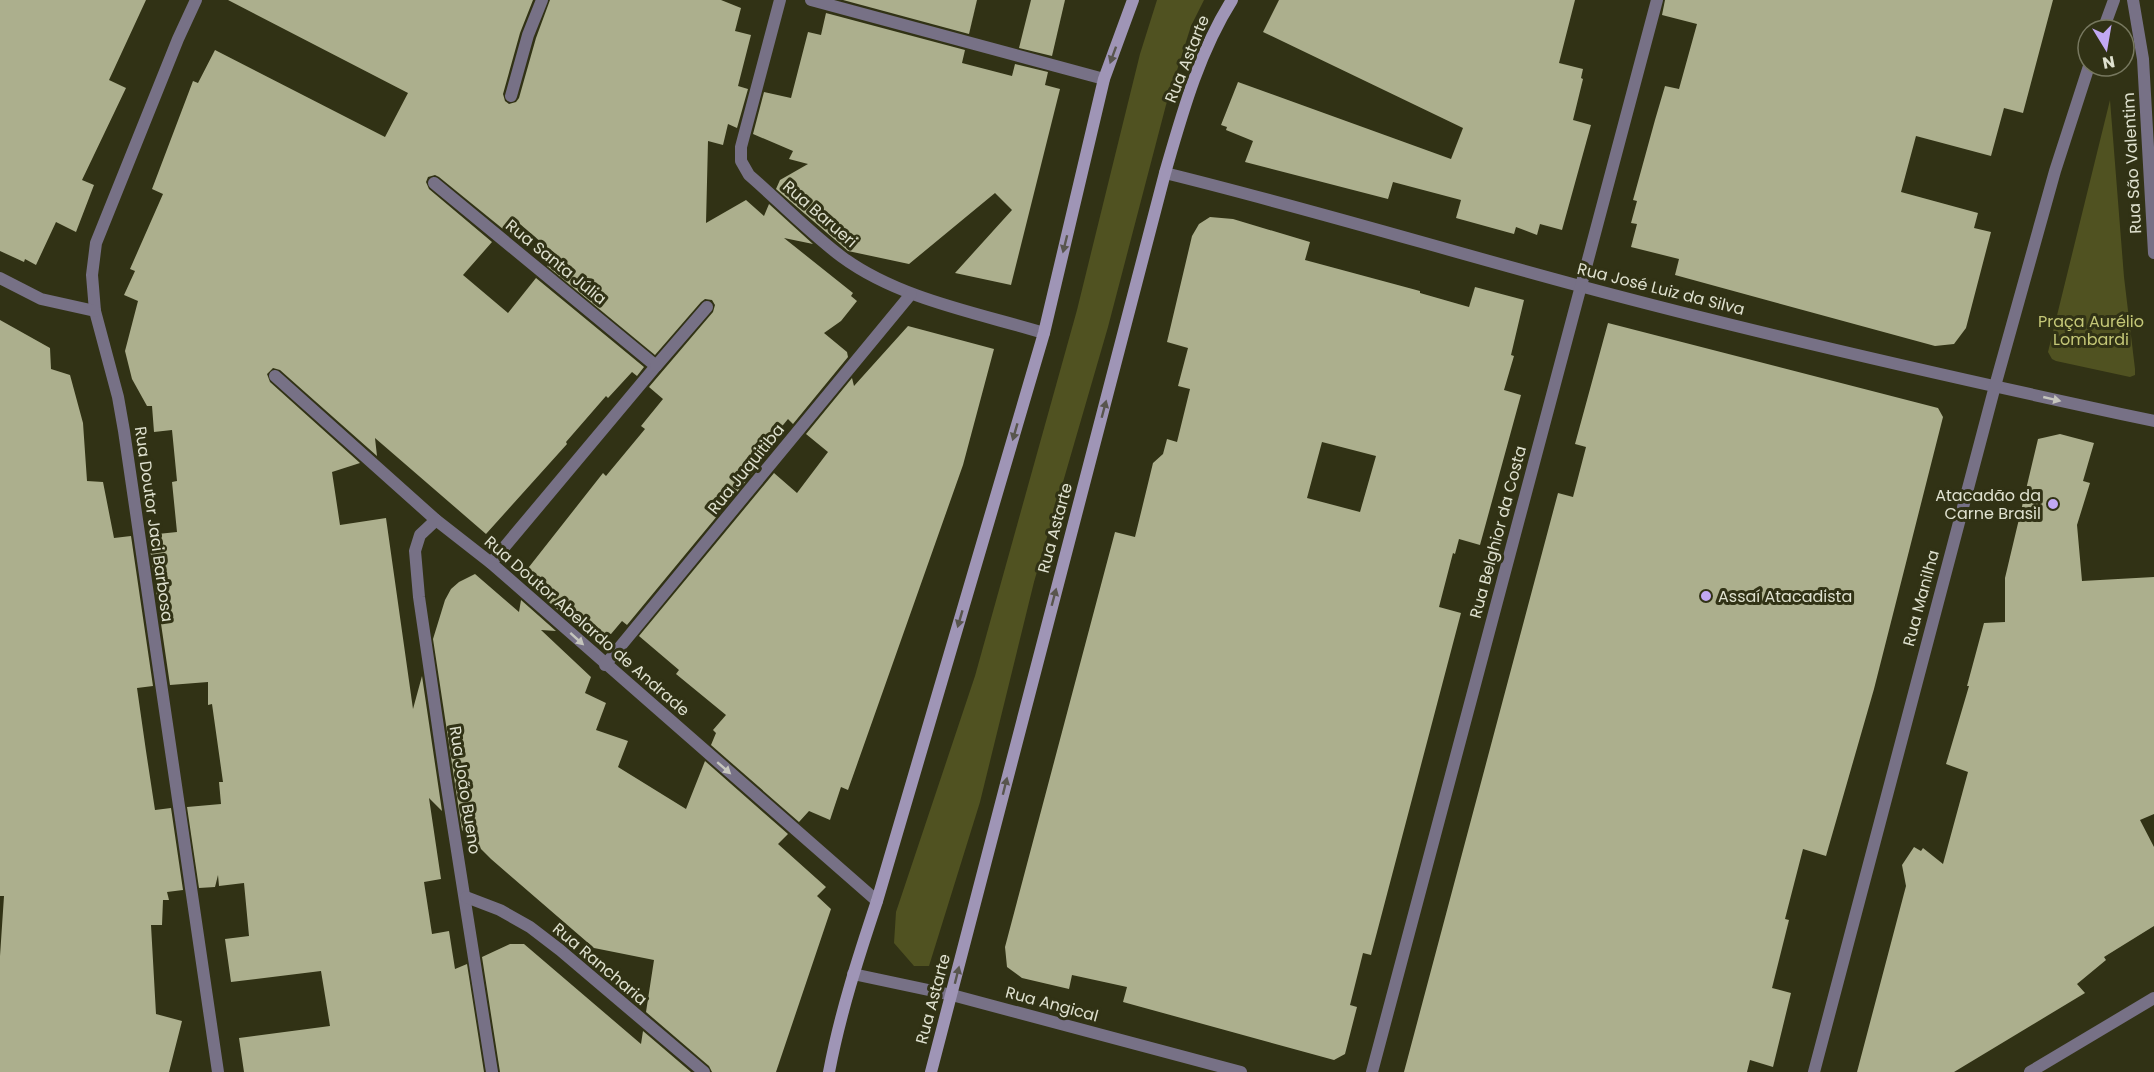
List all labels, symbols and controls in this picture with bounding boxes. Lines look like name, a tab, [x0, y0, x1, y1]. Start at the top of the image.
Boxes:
street label: Rua Astarte	[1159, 12, 1215, 106]
north arrow	[2076, 18, 2136, 78]
one-way arrow	[1108, 46, 1117, 64]
text: N	[2101, 50, 2117, 75]
street label: Rua São Valentim	[2117, 92, 2147, 234]
street label: Rua Barueri	[778, 175, 862, 253]
street label: Rua Santa Júlia	[501, 214, 611, 310]
one-way arrow	[1059, 235, 1069, 253]
street label: Rua José Luiz da Silva	[1575, 257, 1747, 321]
park label: Praça Aurélio Lombardi	[2038, 310, 2144, 351]
one-way arrow	[2043, 395, 2061, 405]
one-way arrow	[1099, 399, 1109, 418]
street label: Rua Juquitiba	[702, 419, 790, 519]
one-way arrow	[1010, 423, 1019, 441]
street label: Rua Doutor Jaci Barbosa	[129, 425, 179, 623]
street label: Rua Belghior da Costa	[1464, 443, 1532, 621]
street label: Rua Astarte	[1032, 480, 1078, 576]
place label: Atacadão da Carne Brasil	[1935, 484, 2041, 525]
marker: Atacadão da Carne Brasil	[2046, 497, 2060, 511]
street label: Rua Doutor Abelardo de Andrade	[479, 530, 695, 722]
street label: Rua Manilha	[1897, 547, 1945, 649]
place label: Assaí Atacadista	[1718, 585, 1852, 608]
one-way arrow	[1050, 588, 1059, 606]
marker: Assaí Atacadista	[1699, 589, 1713, 603]
one-way arrow	[955, 610, 964, 628]
one-way arrow	[569, 632, 584, 645]
street label: Rua João Bueno	[444, 724, 486, 856]
one-way arrow	[716, 761, 731, 774]
one-way arrow	[1000, 777, 1010, 795]
street label: Rua Rancharia	[548, 917, 652, 1011]
street label: Rua Astarte	[910, 951, 956, 1047]
one-way arrow	[953, 966, 962, 984]
street label: Rua Angical	[1003, 981, 1101, 1027]

